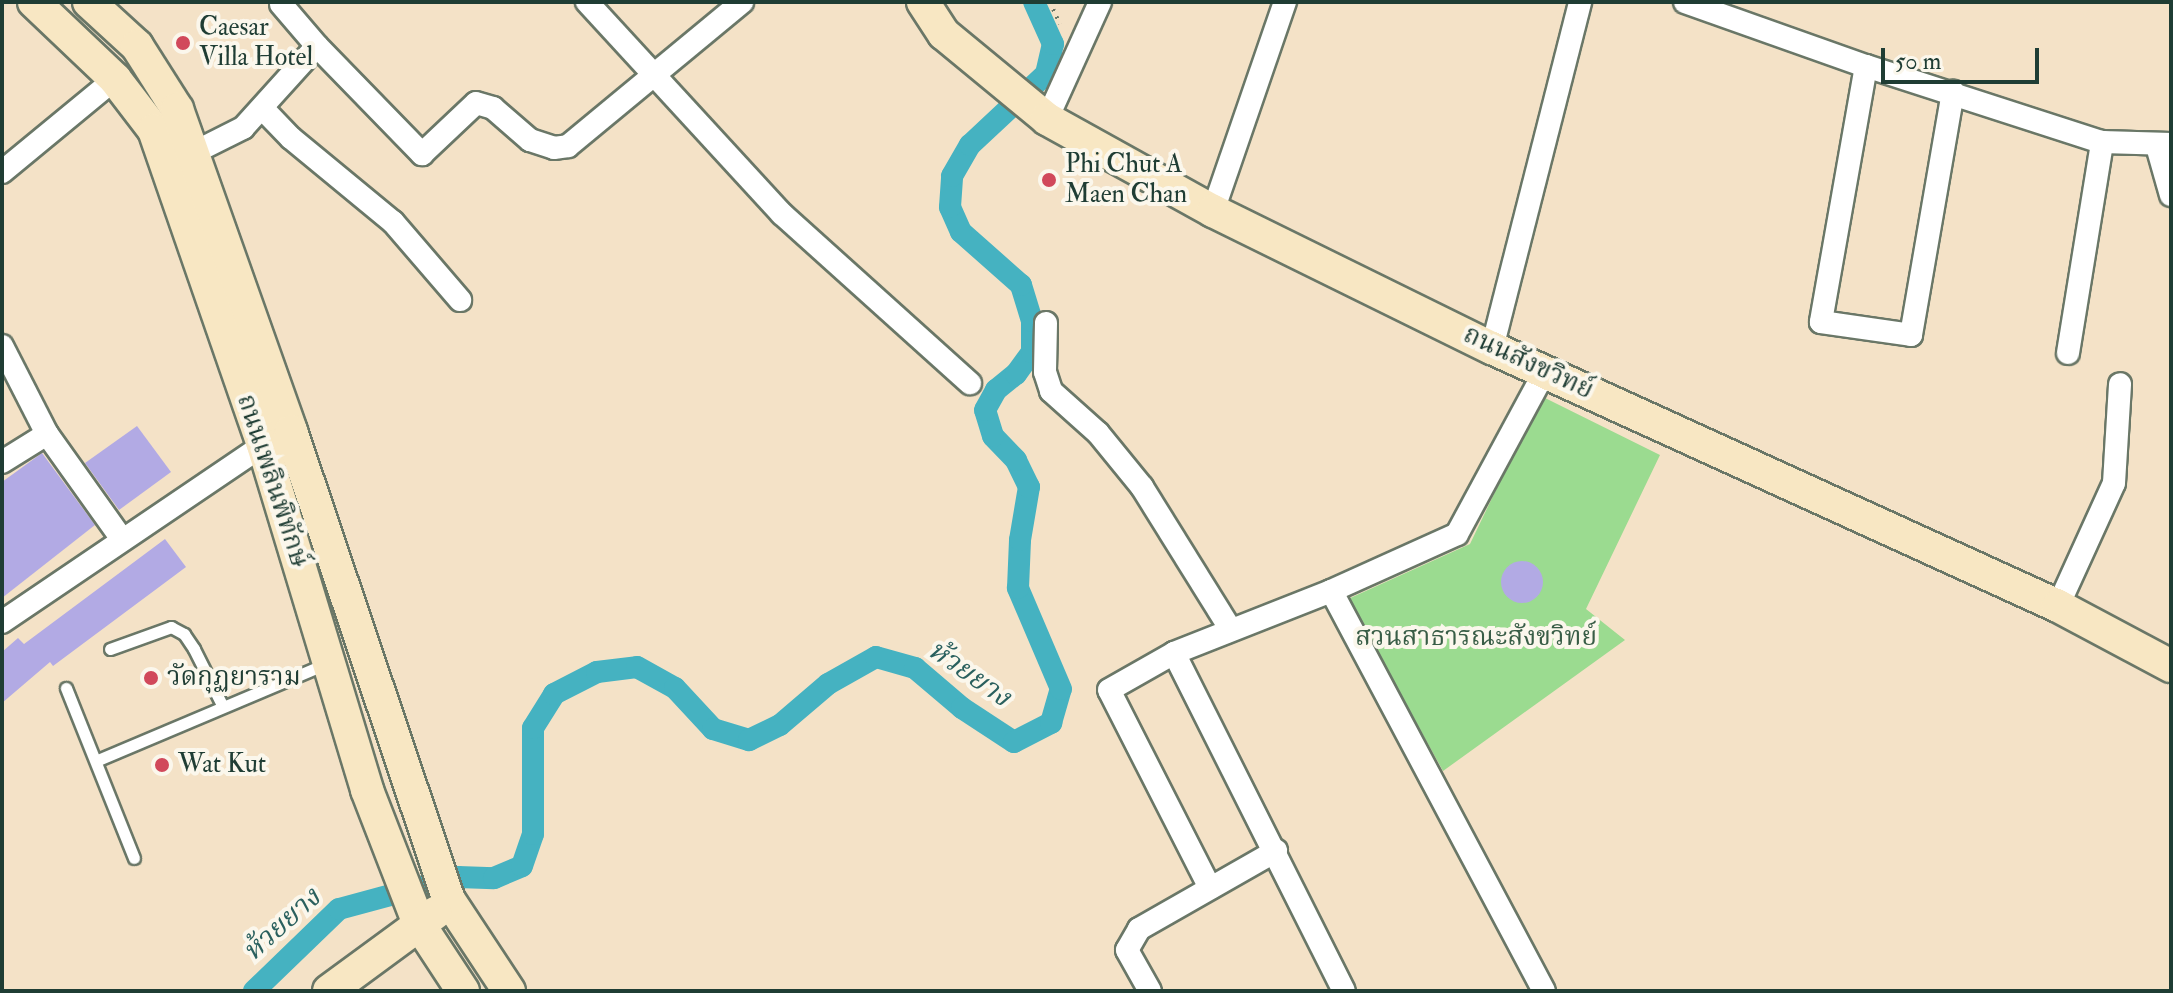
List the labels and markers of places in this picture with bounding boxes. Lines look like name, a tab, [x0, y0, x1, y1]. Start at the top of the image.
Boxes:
place label: Caesar Villa Hotel	[199, 12, 313, 74]
marker: Caesar Villa Hotel	[174, 34, 192, 52]
place label: Phi Chut A Maen Chan	[1065, 149, 1187, 210]
marker: Phi Chut A Maen Chan	[1040, 171, 1058, 189]
place label: วัดกุฏยาราม	[167, 662, 301, 694]
marker: วัดกุฏยาราม	[142, 669, 160, 687]
place label: Wat Kut	[178, 749, 266, 781]
marker: Wat Kut	[153, 756, 171, 774]

